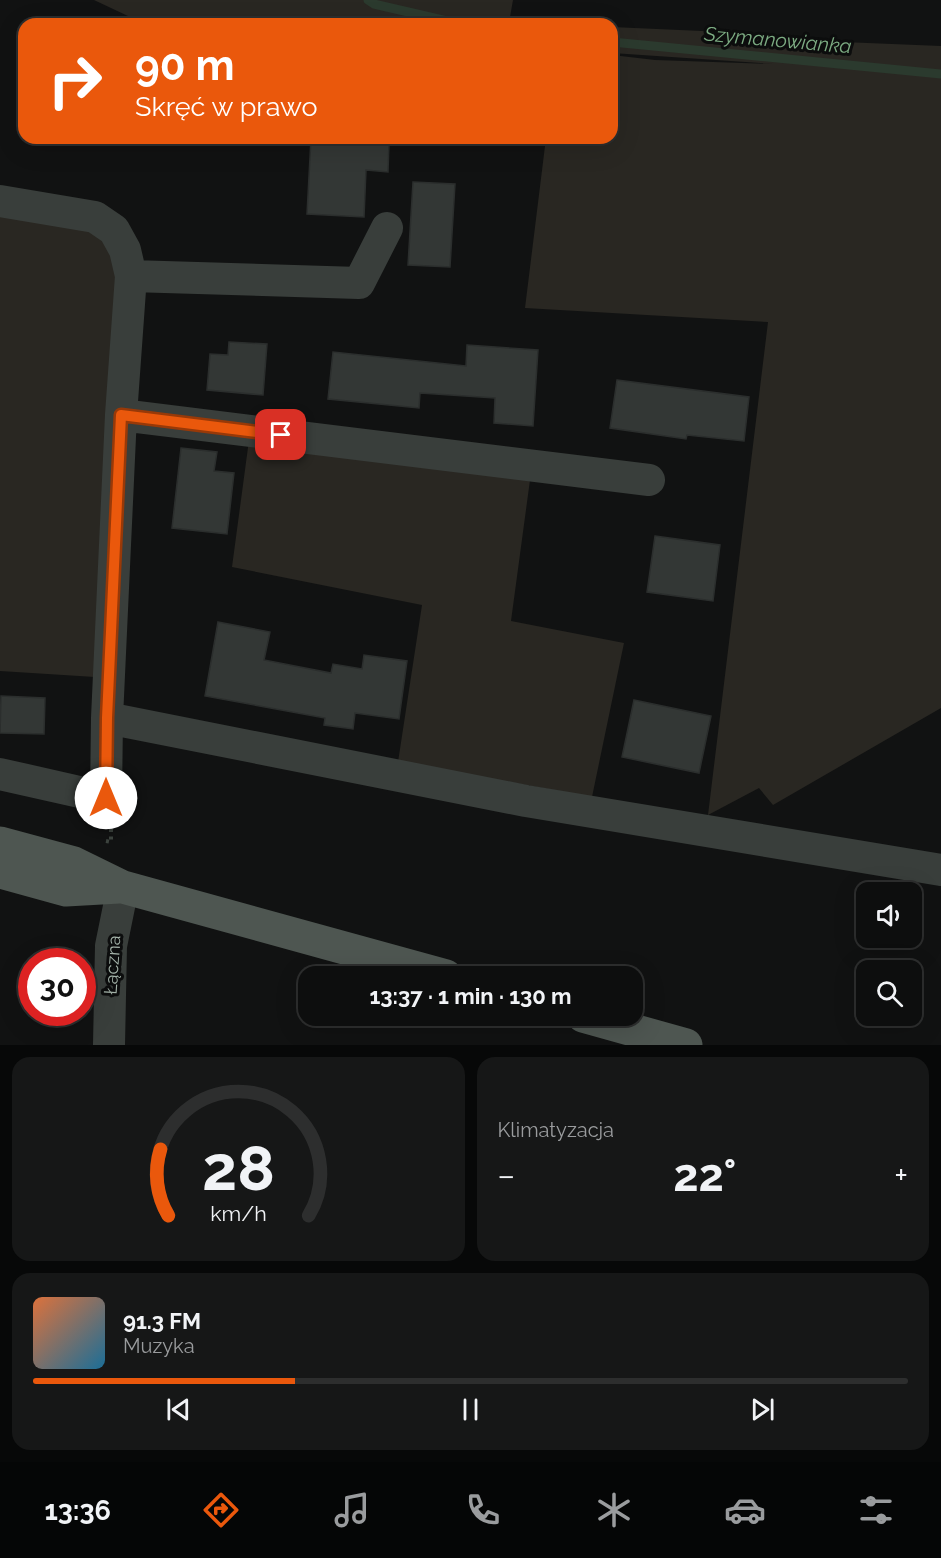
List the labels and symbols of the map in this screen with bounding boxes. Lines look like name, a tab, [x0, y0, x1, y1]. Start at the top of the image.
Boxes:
water label: Szymanowianka	[702, 22, 853, 58]
pin	[255, 409, 306, 460]
position arrow	[74, 766, 138, 830]
street label: Łączna	[99, 935, 125, 995]
speed limit sign: 30	[18, 948, 96, 1026]

